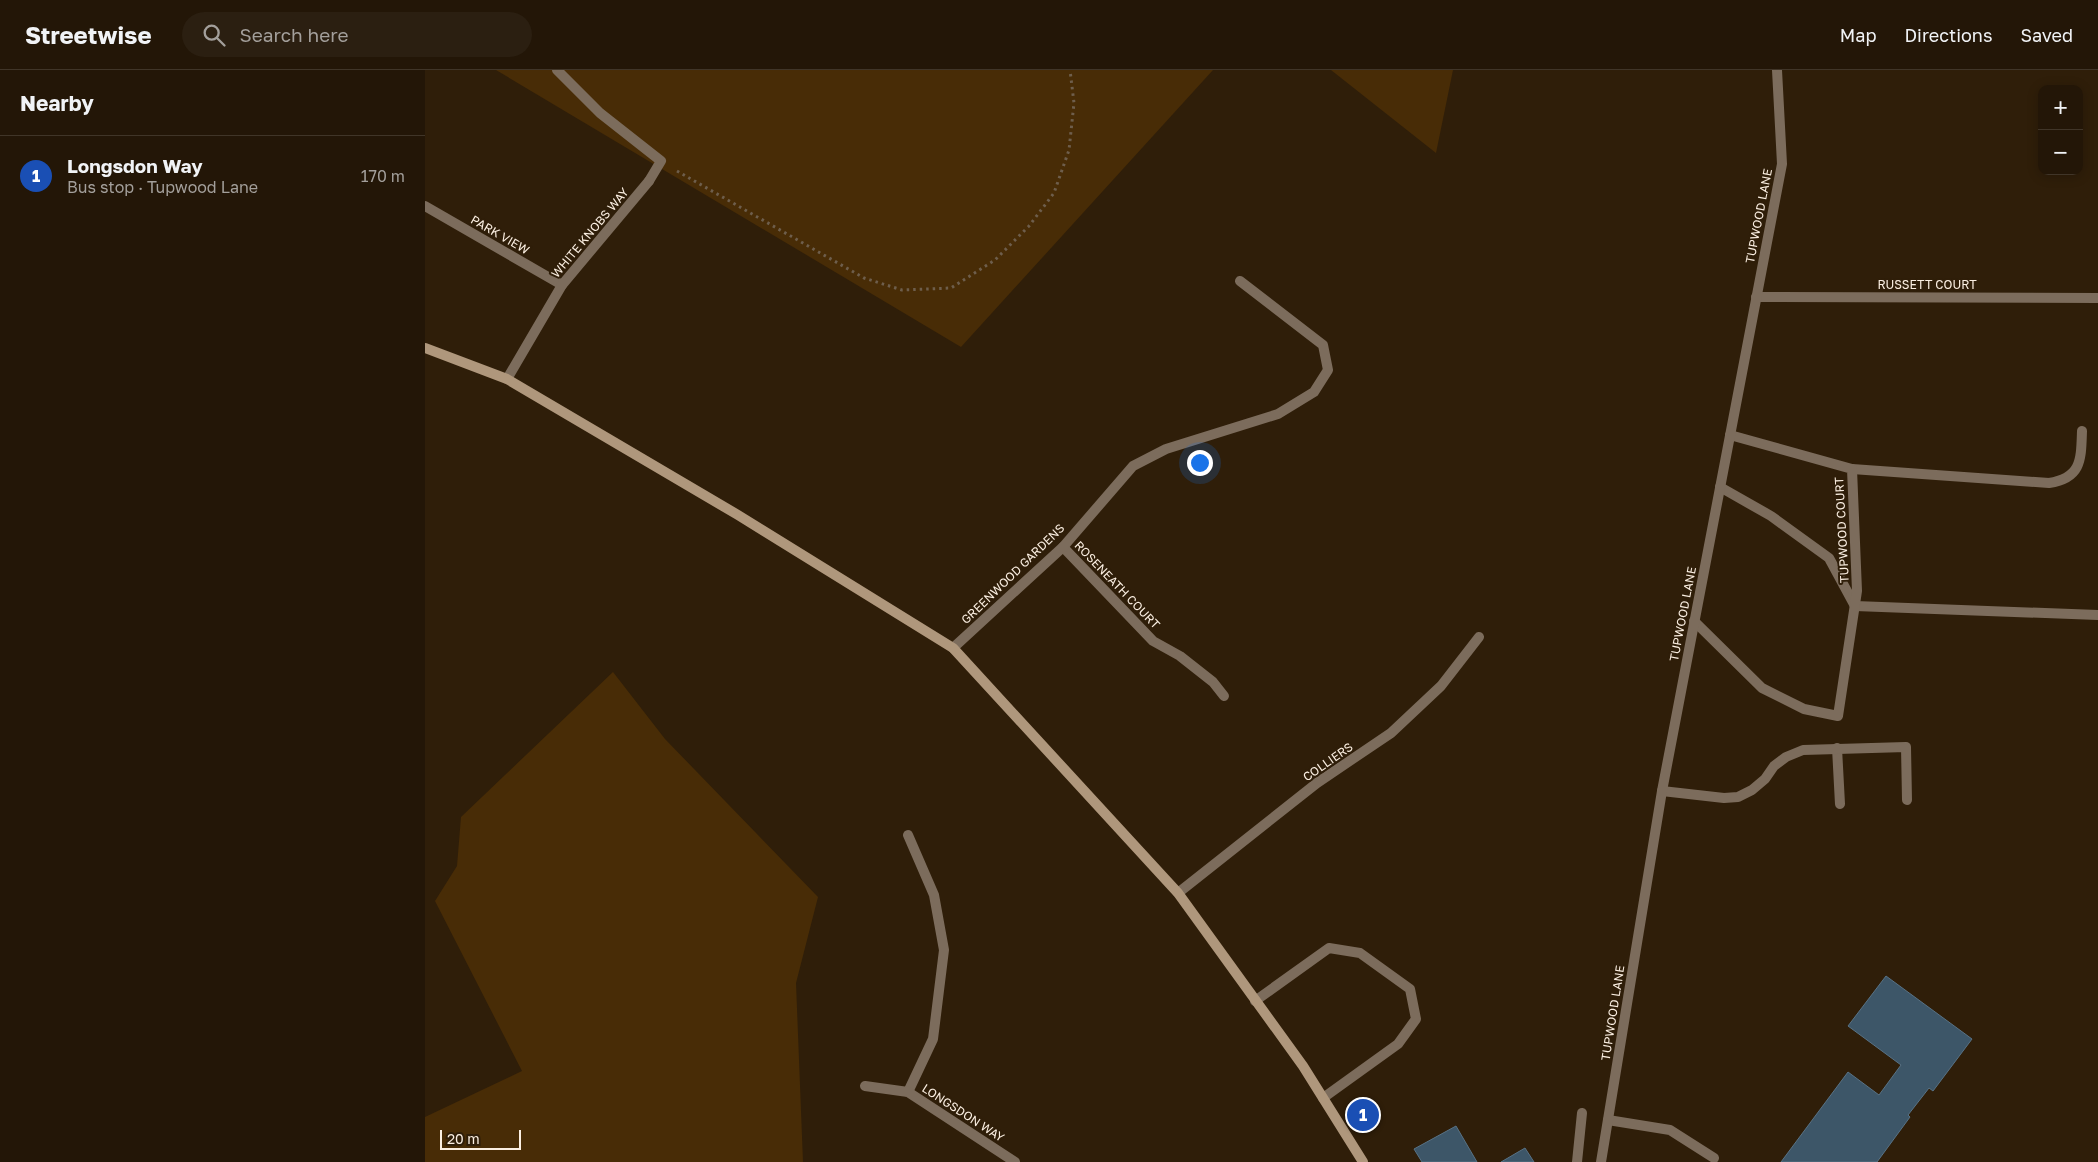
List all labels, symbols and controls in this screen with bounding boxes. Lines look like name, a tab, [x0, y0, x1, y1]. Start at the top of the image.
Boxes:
search box	[182, 12, 532, 57]
text: Streetwise	[25, 20, 152, 49]
icon: search	[200, 21, 228, 49]
text: Search here	[240, 23, 348, 46]
text: Map	[1840, 24, 1876, 46]
text: Directions	[1904, 24, 1992, 46]
text: Saved	[2020, 24, 2073, 46]
map controls	[2038, 85, 2083, 175]
button: +	[2038, 85, 2083, 130]
text: Nearby	[20, 90, 94, 116]
button: −	[2038, 130, 2083, 175]
text: Longsdon Way	[67, 154, 203, 177]
text: 1	[32, 166, 40, 186]
text: 170 m	[361, 166, 405, 186]
street label: TUPWOOD LANE	[1742, 167, 1775, 265]
text: Bus stop · Tupwood Lane	[67, 177, 258, 197]
street label: WHITE KNOBS WAY	[548, 185, 632, 281]
street label: PARK VIEW	[468, 212, 533, 258]
street label: RUSSETT COURT	[1877, 277, 1977, 292]
your location	[1187, 450, 1213, 476]
street label: TUPWOOD COURT	[1831, 476, 1852, 583]
street label: GREENWOOD GARDENS	[958, 520, 1068, 627]
street label: ROSENEATH COURT	[1072, 538, 1164, 632]
street label: TUPWOOD LANE	[1666, 565, 1699, 663]
street label: COLLIERS	[1300, 739, 1356, 784]
street label: TUPWOOD LANE	[1598, 964, 1627, 1062]
street label: LONGSDON WAY	[919, 1080, 1008, 1145]
pin: 1	[1347, 1096, 1379, 1134]
scale bar	[440, 1127, 521, 1150]
text: 20 m	[447, 1130, 480, 1147]

